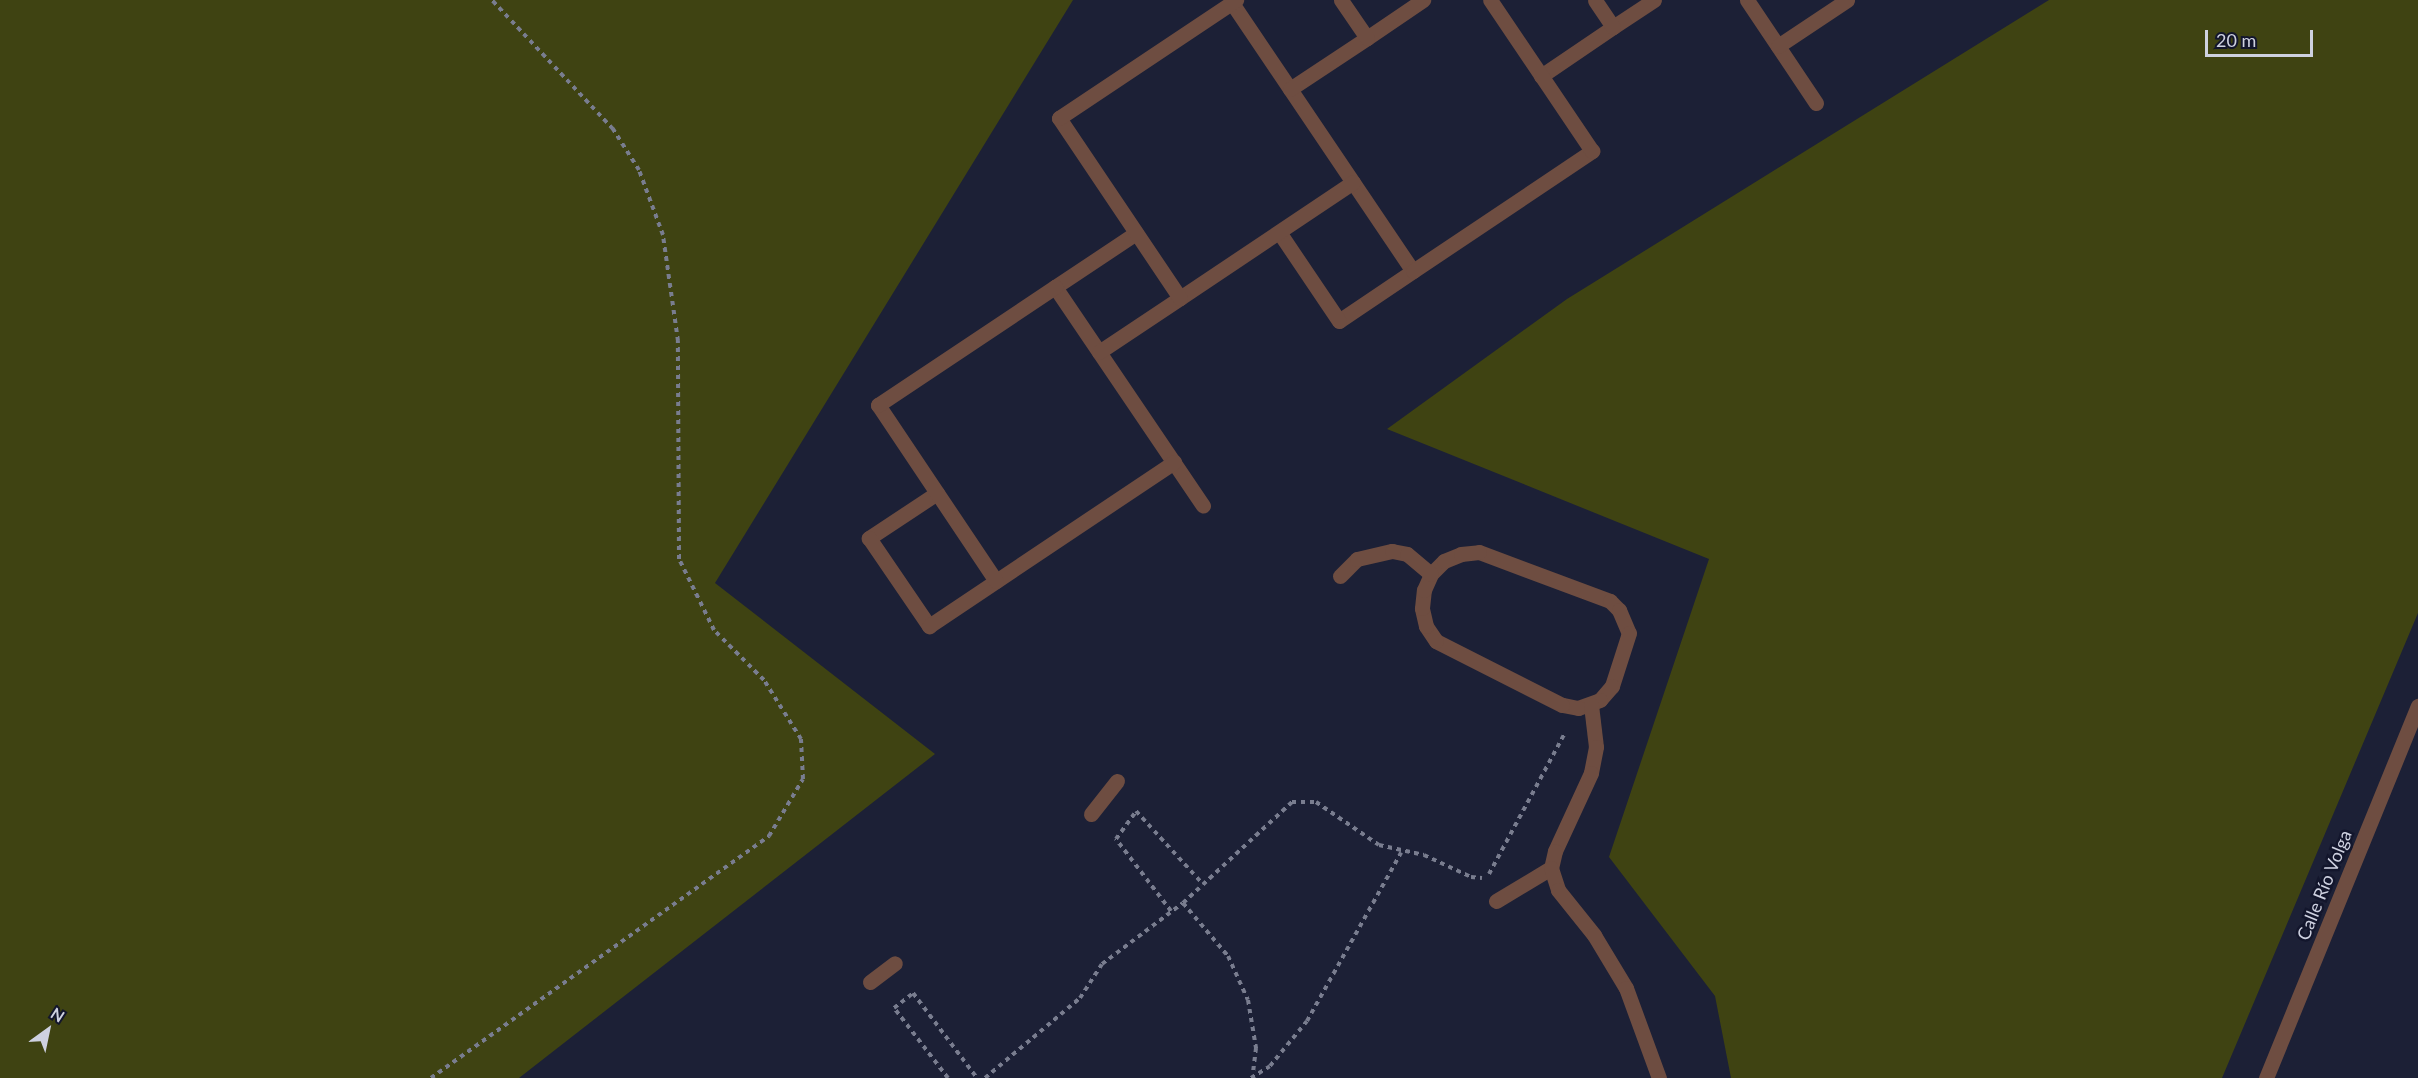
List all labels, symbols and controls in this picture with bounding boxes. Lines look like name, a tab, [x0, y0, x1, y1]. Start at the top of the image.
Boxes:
scale bar	[2208, 18, 2316, 56]
text: 20 m	[2216, 29, 2256, 51]
street label: Calle Río Volga	[2292, 827, 2356, 943]
north arrow	[18, 1000, 78, 1060]
text: N	[48, 1003, 68, 1026]

